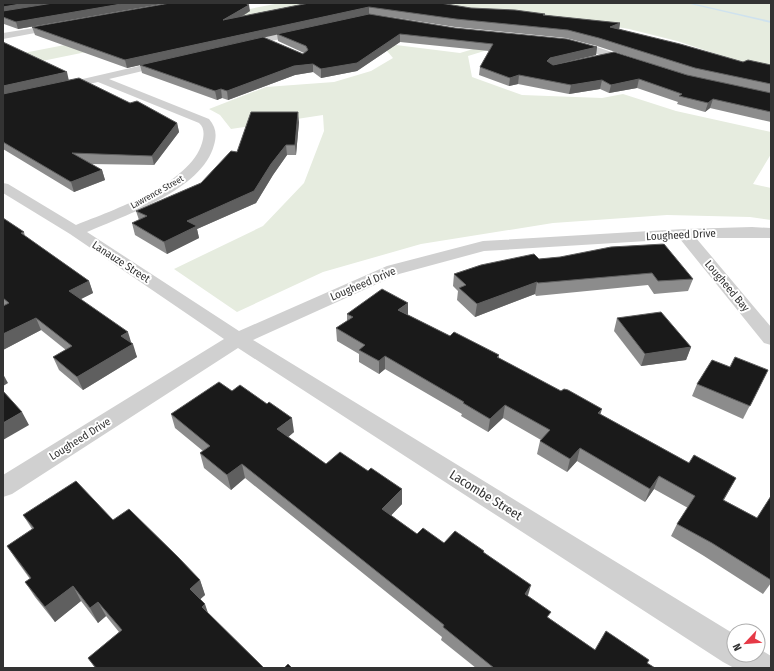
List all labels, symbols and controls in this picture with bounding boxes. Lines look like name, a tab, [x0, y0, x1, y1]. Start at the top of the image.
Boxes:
street label: Lawrence Street	[129, 173, 185, 211]
street label: Lougheed Drive	[646, 227, 716, 243]
street label: Lanauze Street	[90, 238, 153, 286]
street label: Lougheed Bay	[702, 258, 752, 314]
street label: Lougheed Drive	[328, 264, 398, 304]
street label: Lougheed Drive	[47, 415, 113, 463]
street label: Lacombe Street	[447, 467, 526, 524]
north arrow	[726, 623, 766, 663]
text: N	[730, 641, 745, 653]

